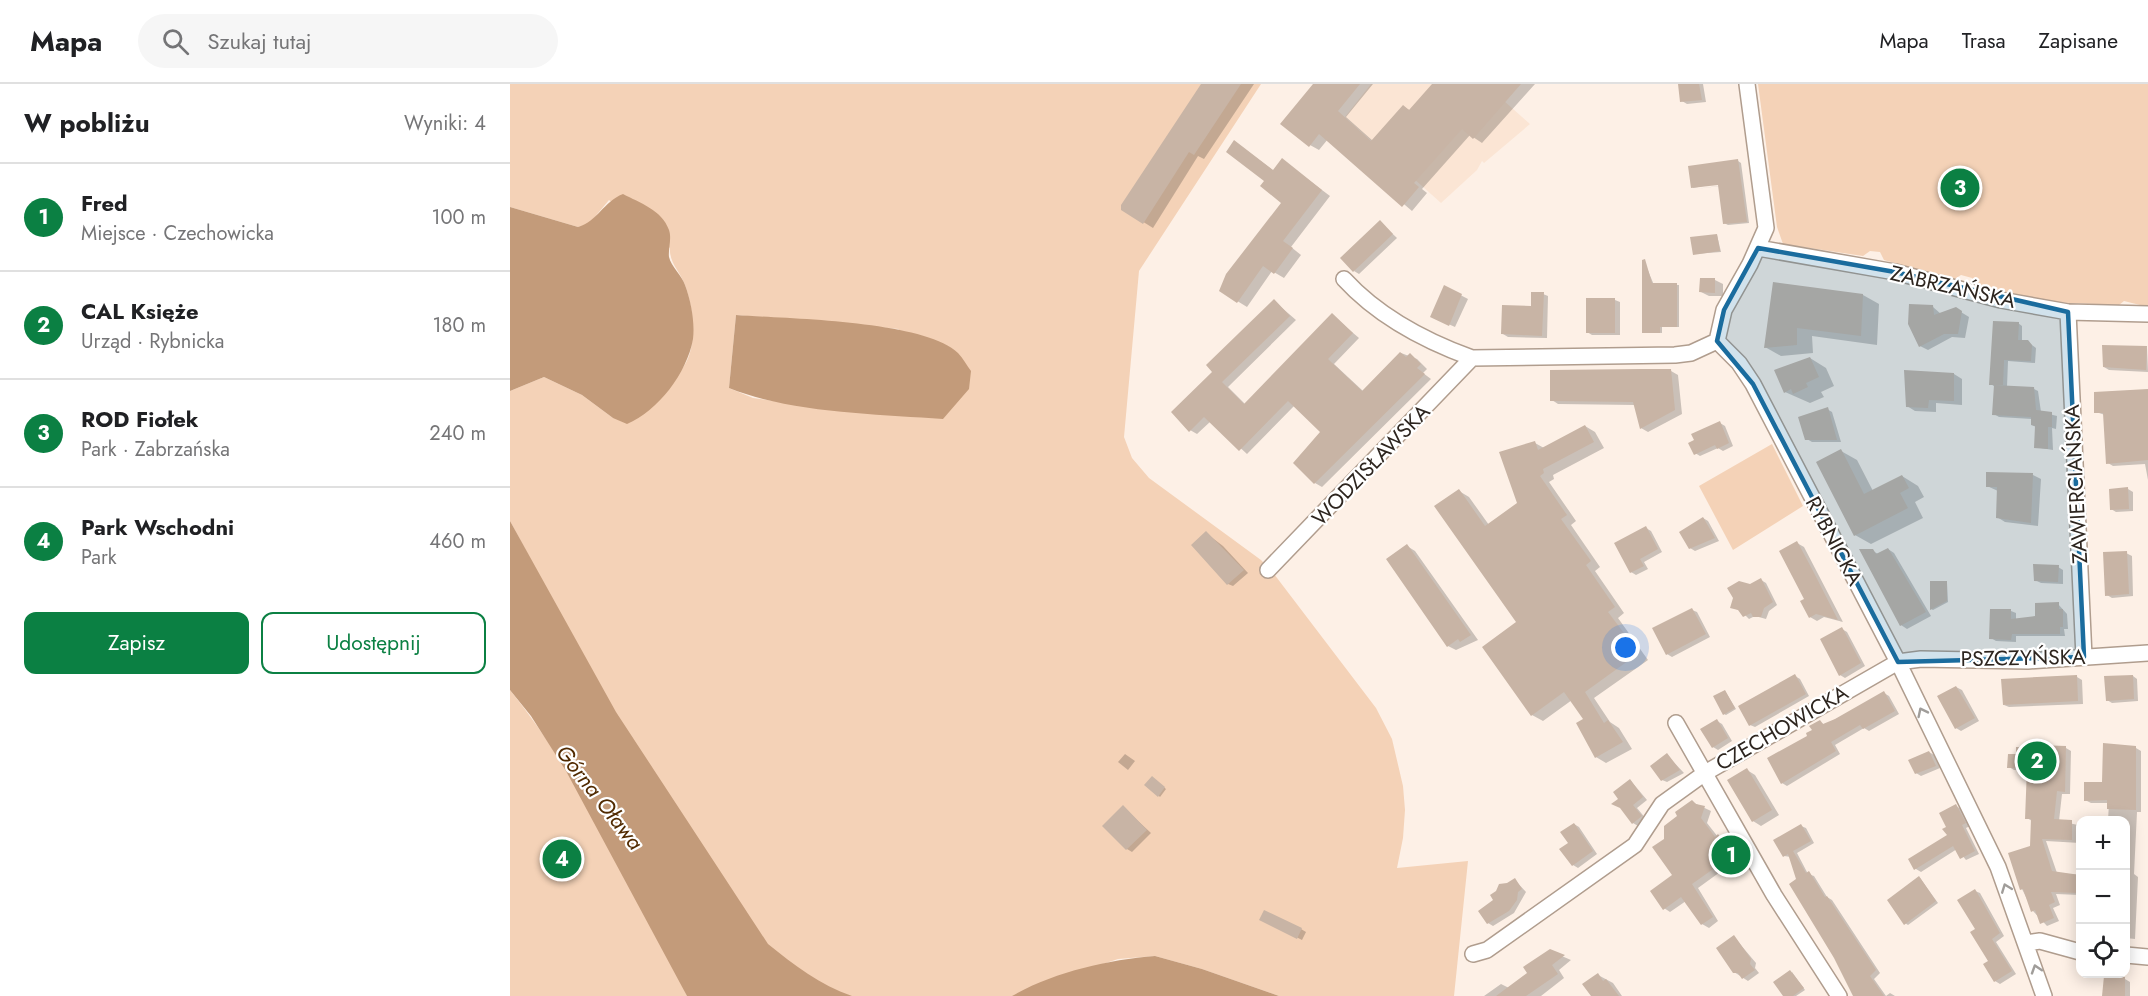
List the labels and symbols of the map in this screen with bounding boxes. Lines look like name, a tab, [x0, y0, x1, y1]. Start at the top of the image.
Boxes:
pin: 3	[1940, 166, 1980, 210]
street label: ZABRZAŃSKA	[1887, 258, 2019, 316]
street label: WODZISŁAWSKA	[1305, 397, 1437, 532]
street label: ZAWIERCIAŃSKA	[2057, 404, 2095, 564]
street label: RYBNICKA	[1798, 491, 1870, 591]
your location	[1611, 633, 1640, 662]
street label: PSZCZYŃSKA	[1960, 642, 2086, 674]
street label: CZECHOWICKA	[1710, 678, 1854, 778]
one-way arrow	[1918, 708, 1929, 718]
water label: Górna Oława	[549, 737, 651, 857]
pin: 2	[2018, 738, 2056, 784]
pin: 1	[1712, 832, 1750, 878]
pin: 4	[542, 836, 582, 882]
one-way arrow	[2001, 883, 2013, 894]
one-way arrow	[2030, 964, 2043, 975]

